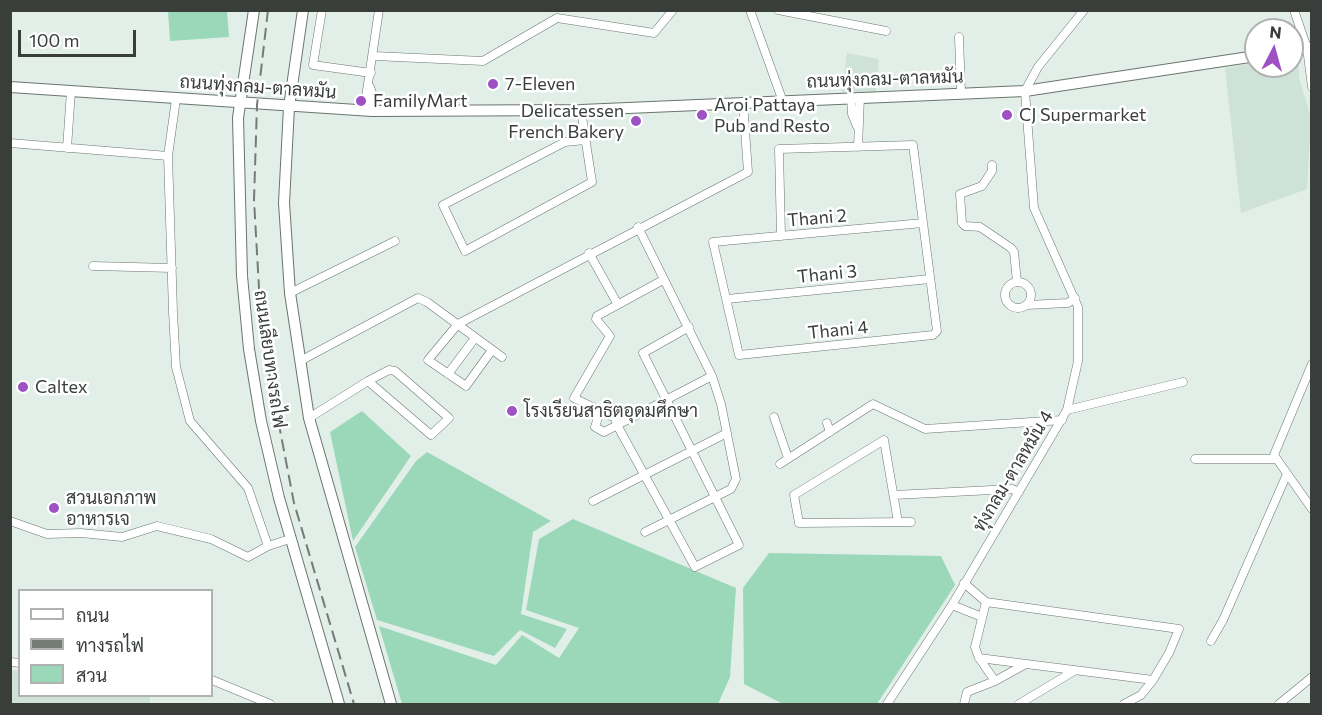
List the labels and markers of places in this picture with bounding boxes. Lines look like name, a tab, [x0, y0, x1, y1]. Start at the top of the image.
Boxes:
place label: 7-Eleven	[505, 73, 575, 95]
marker: 7-Eleven	[486, 77, 500, 91]
place label: FamilyMart	[373, 90, 468, 112]
marker: FamilyMart	[354, 94, 368, 108]
place label: Aroi Pattaya Pub and Resto	[714, 94, 830, 136]
place label: Delicatessen French Bakery	[508, 100, 624, 142]
place label: CJ Supermarket	[1019, 104, 1146, 126]
marker: Aroi Pattaya Pub and Resto	[695, 108, 709, 122]
marker: CJ Supermarket	[1000, 108, 1014, 122]
marker: Delicatessen French Bakery	[629, 114, 643, 128]
place label: Caltex	[35, 376, 88, 398]
marker: Caltex	[16, 380, 30, 394]
place label: โรงเรียนสาธิตอุดมศึกษา	[524, 400, 698, 422]
marker: โรงเรียนสาธิตอุดมศึกษา	[505, 404, 519, 418]
place label: สวนเอกภาพ อาหารเจ	[66, 487, 156, 530]
marker: สวนเอกภาพ อาหารเจ	[47, 501, 61, 515]

